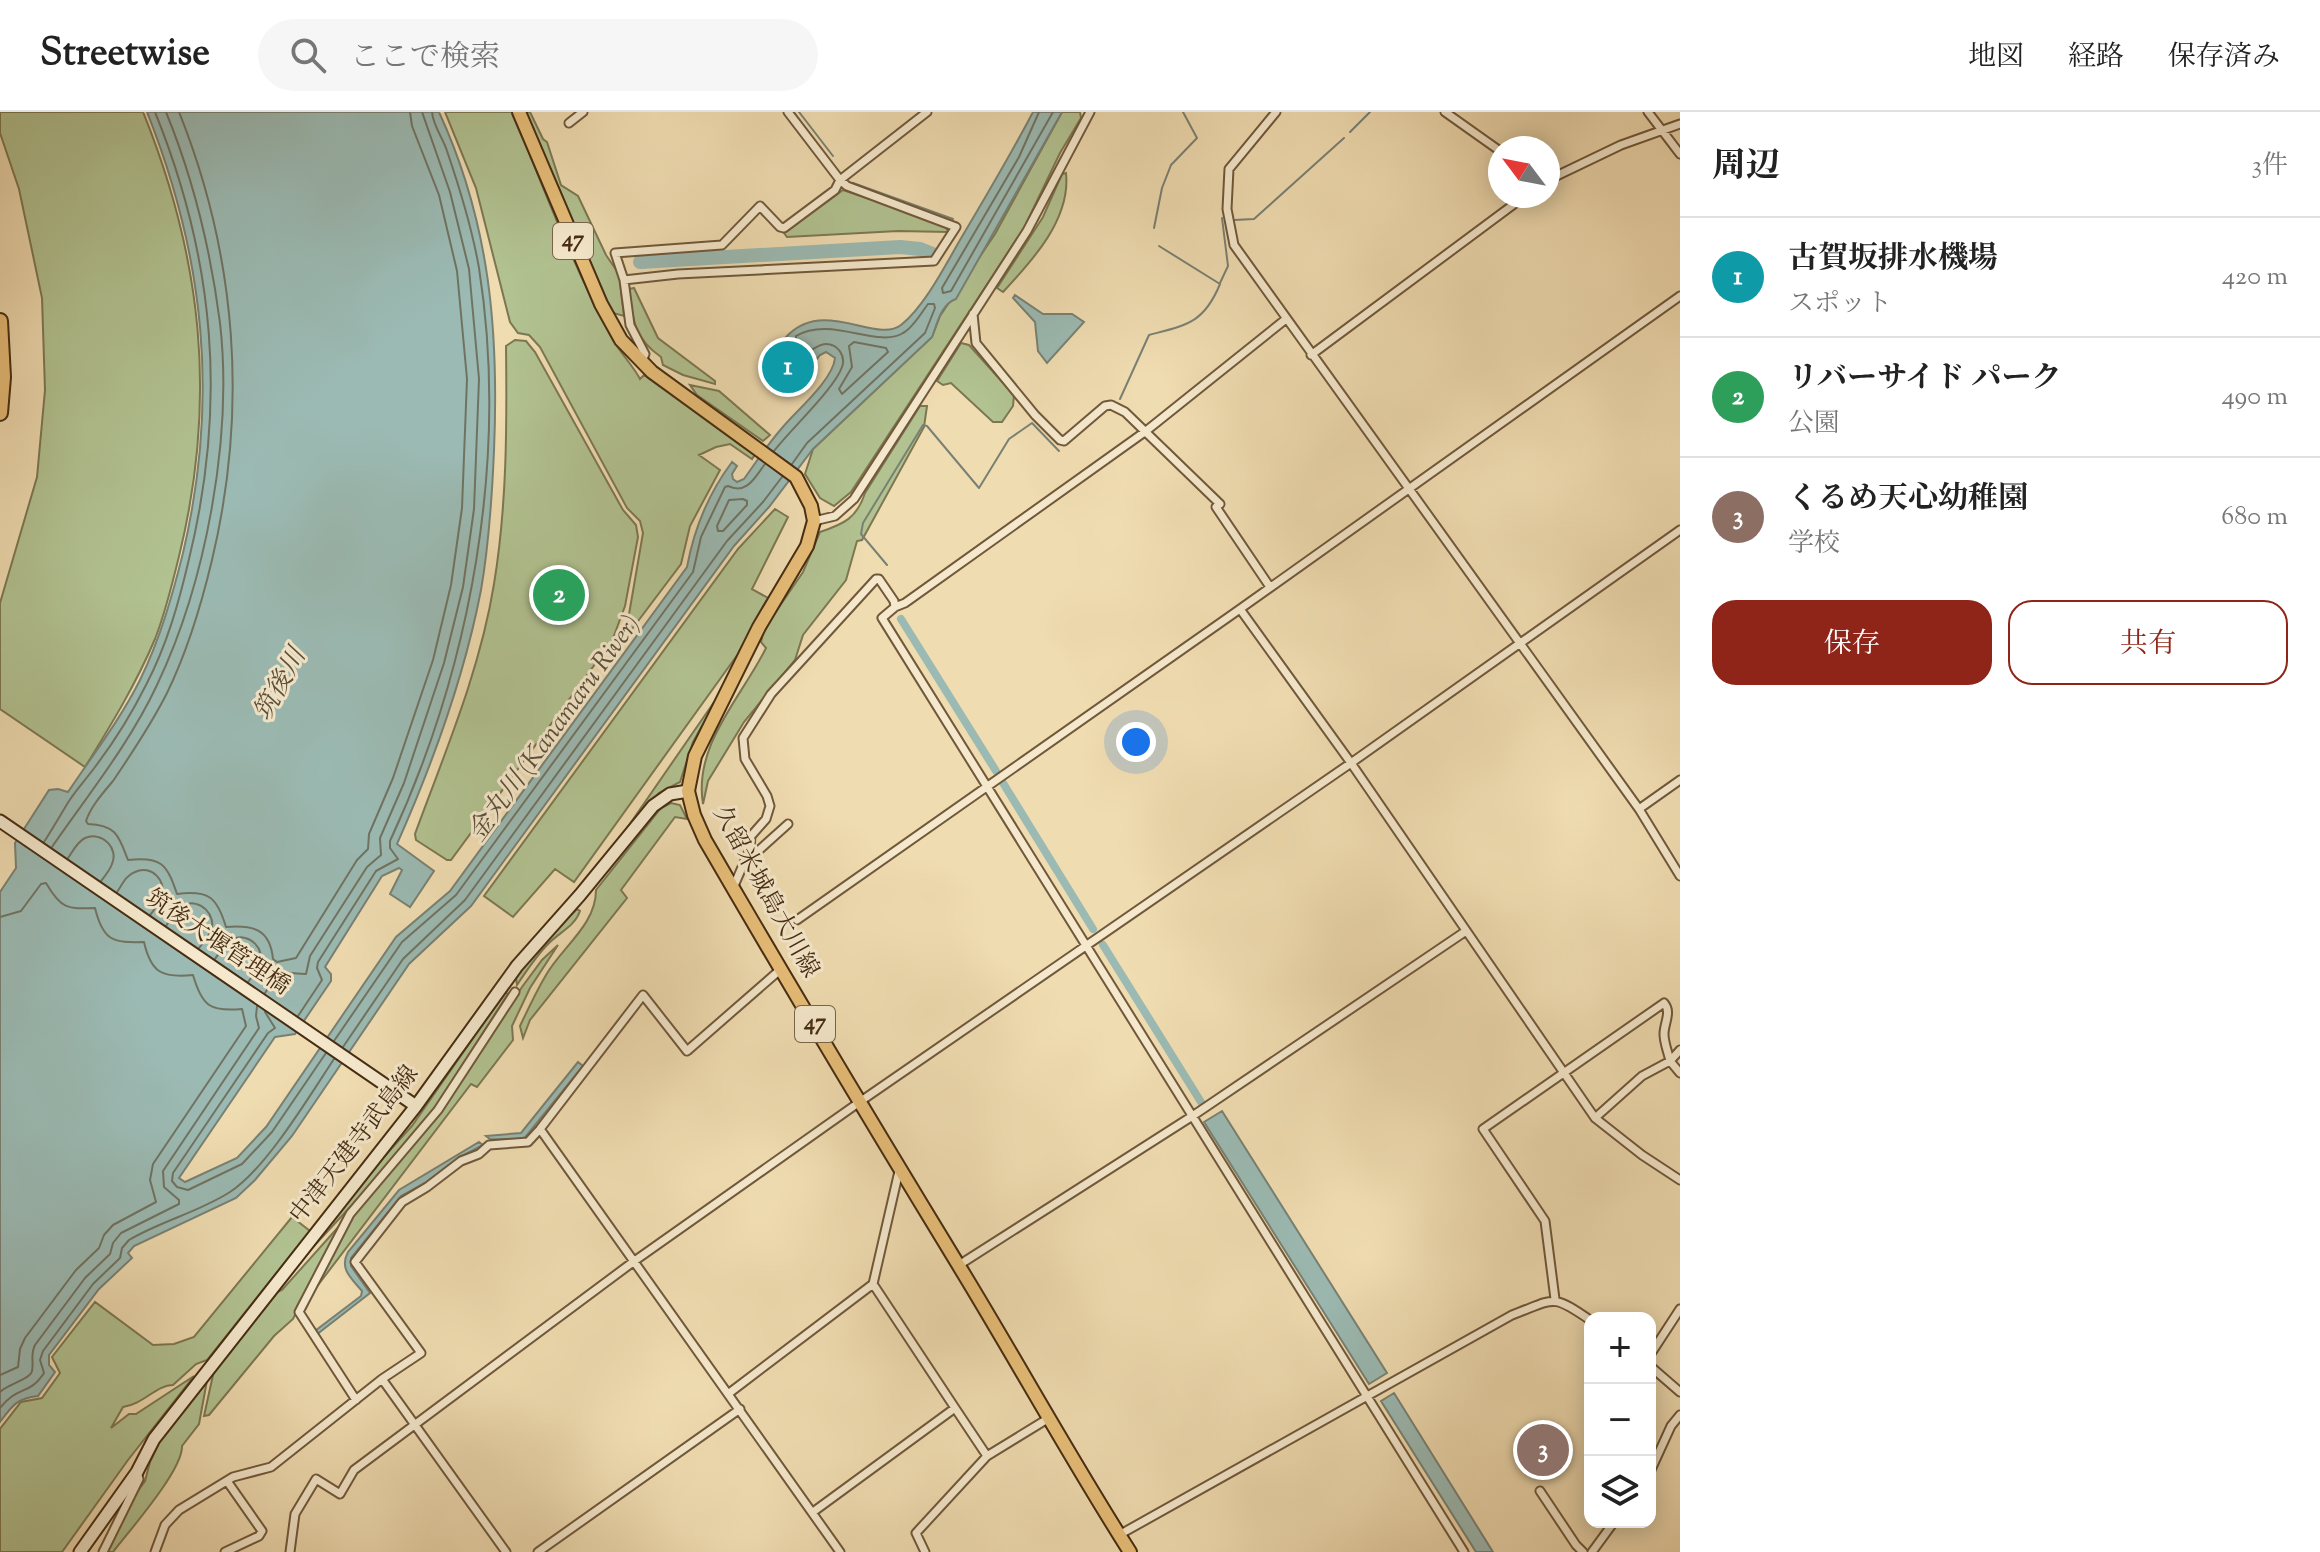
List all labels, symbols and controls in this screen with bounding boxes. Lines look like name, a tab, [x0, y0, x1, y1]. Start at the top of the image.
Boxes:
search box	[258, 19, 818, 91]
text: Streetwise	[40, 28, 210, 82]
icon: search	[286, 33, 330, 77]
text: ここで検索	[350, 37, 500, 80]
text: 地図	[1968, 38, 2024, 78]
text: 経路	[2068, 38, 2124, 78]
text: 保存済み	[2168, 38, 2280, 78]
north arrow	[1488, 136, 1560, 208]
text: 周辺	[1712, 143, 1780, 192]
text: 3件	[2251, 148, 2288, 185]
road number: 47	[553, 223, 593, 259]
text: 古賀坂排水機場	[1788, 238, 1998, 281]
text: 1	[1734, 259, 1742, 296]
text: 420 m	[2222, 259, 2288, 296]
text: スポット	[1788, 286, 1892, 323]
pin: 1	[762, 337, 814, 397]
text: リバーサイド パーク	[1788, 358, 2061, 401]
text: 2	[1732, 379, 1744, 416]
text: 490 m	[2222, 379, 2288, 416]
text: 公園	[1788, 406, 1840, 443]
text: くるめ天心幼稚園	[1788, 478, 2028, 521]
text: 3	[1733, 499, 1743, 536]
text: 680 m	[2221, 499, 2288, 536]
text: 学校	[1788, 526, 1840, 563]
pin: 2	[533, 565, 585, 625]
button: 保存	[1712, 600, 1992, 685]
button: 共有	[2008, 600, 2288, 685]
water label: 金丸川 (Kanamaru River)	[460, 608, 650, 850]
water label: 筑後川	[246, 639, 318, 728]
your location	[1116, 722, 1156, 762]
street label: 久留米城島大川線	[704, 800, 826, 984]
street label: 筑後大堰管理橋	[138, 882, 296, 1004]
road number: 47	[795, 1006, 835, 1042]
street label: 中津天建寺武島線	[283, 1059, 427, 1231]
map controls	[1584, 1312, 1656, 1528]
button: +	[1584, 1312, 1656, 1384]
button: −	[1584, 1384, 1656, 1456]
pin: 3	[1517, 1420, 1569, 1480]
button: layers	[1584, 1456, 1656, 1528]

